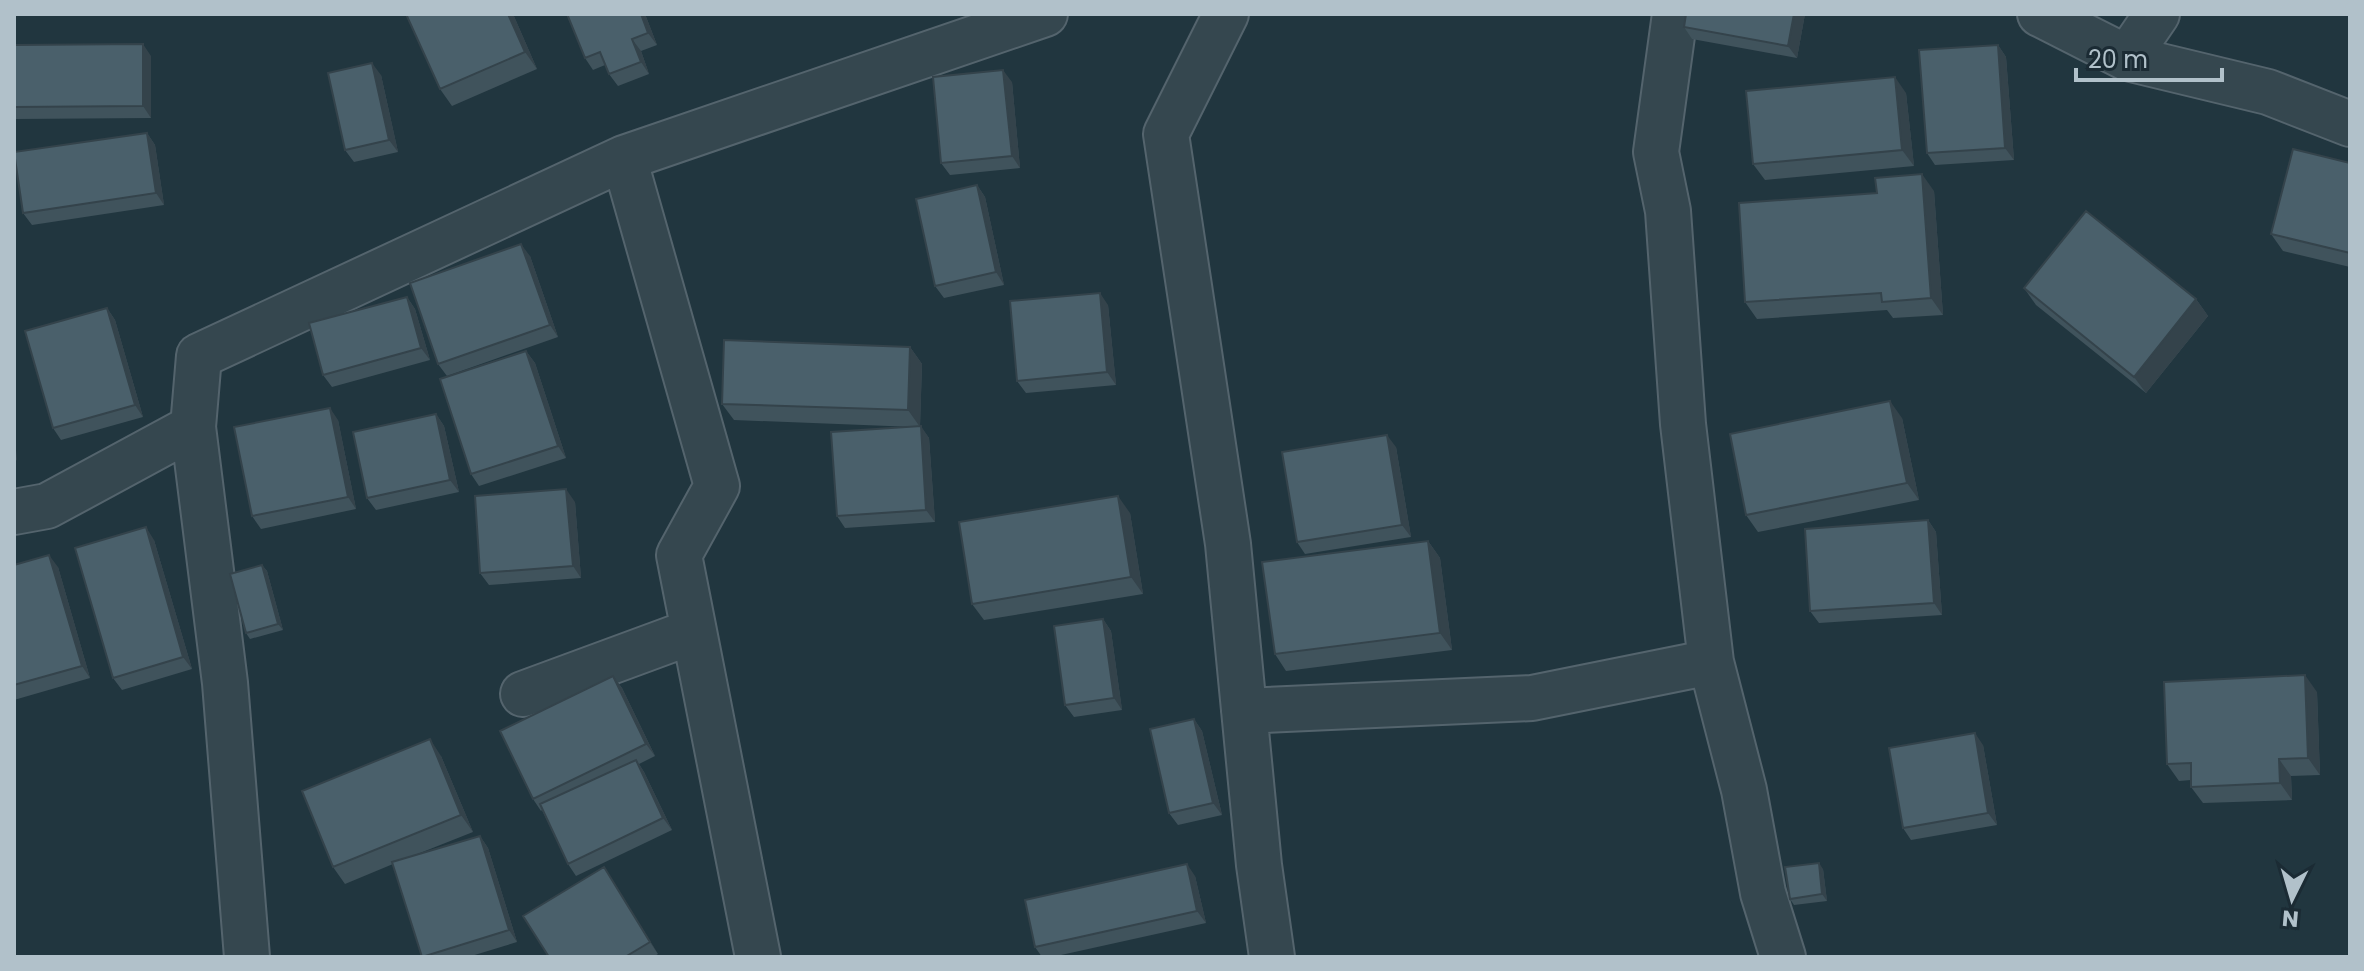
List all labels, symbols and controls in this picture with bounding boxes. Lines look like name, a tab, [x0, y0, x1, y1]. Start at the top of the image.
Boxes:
scale bar	[2076, 32, 2222, 82]
text: 20 m	[2088, 43, 2148, 76]
north arrow	[2252, 859, 2332, 939]
text: N	[2281, 902, 2300, 935]

